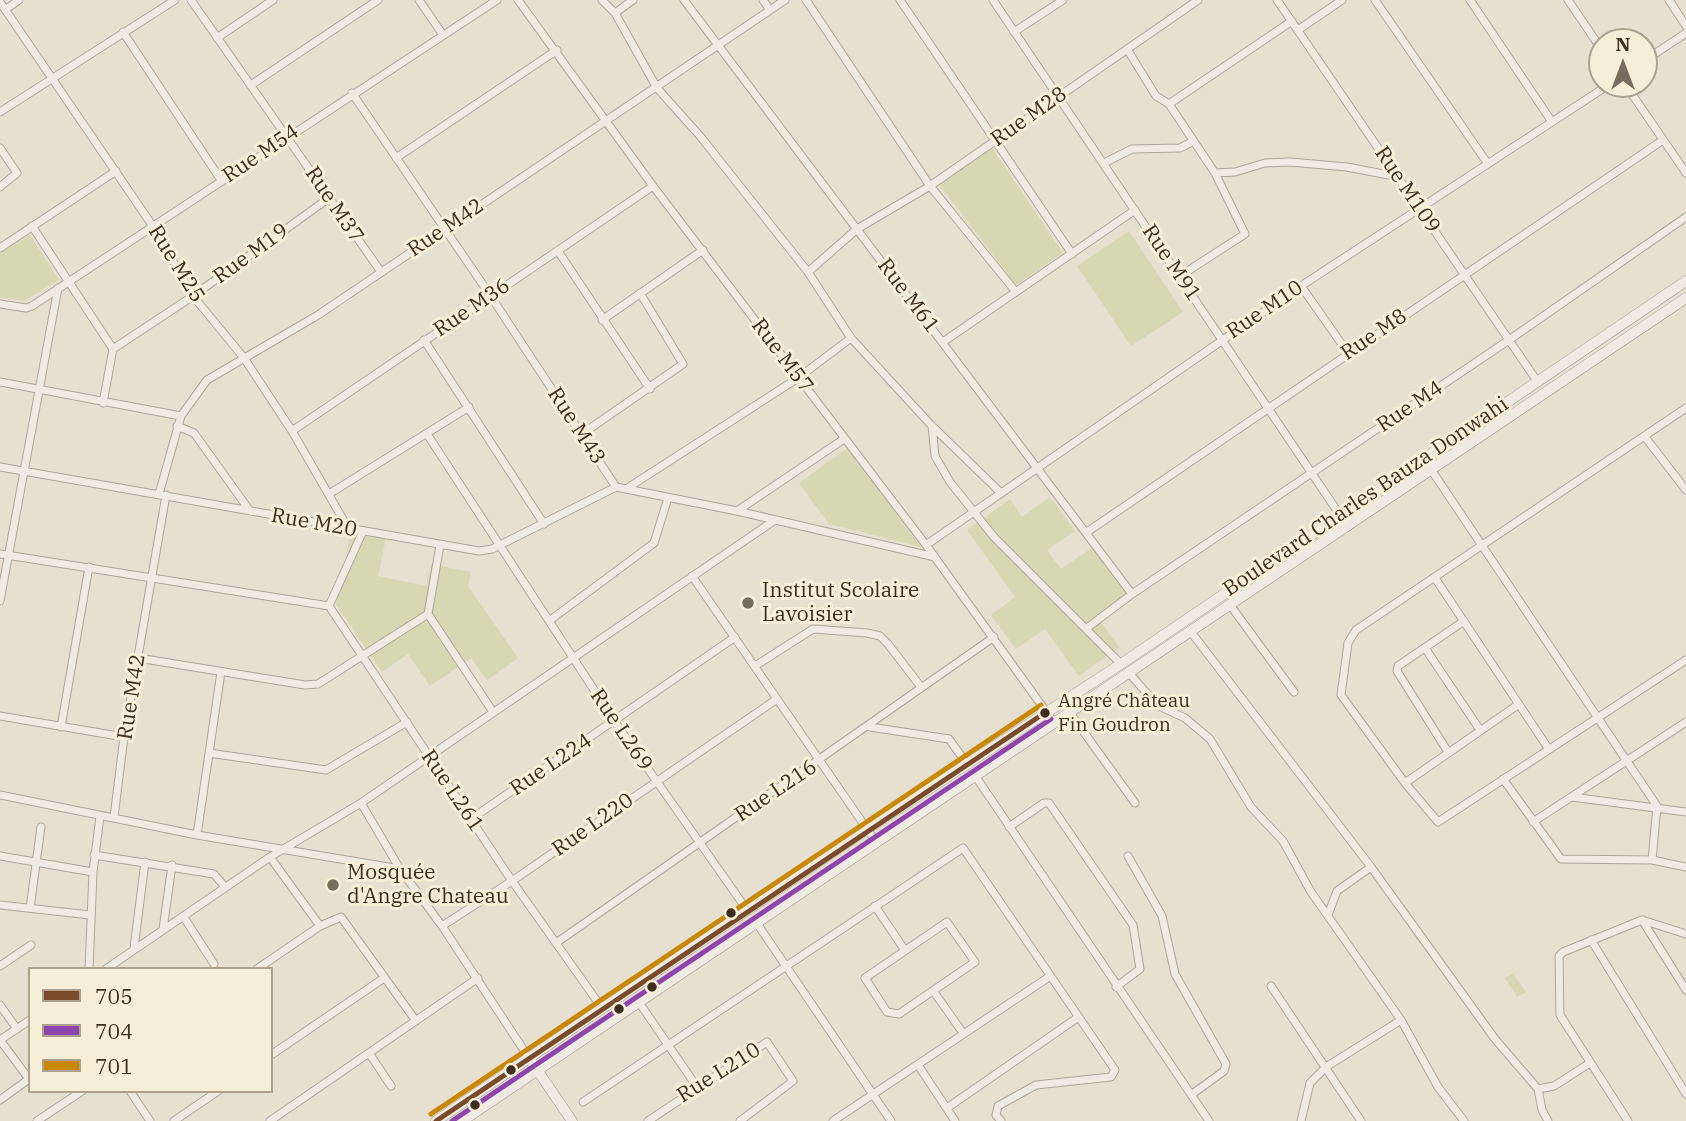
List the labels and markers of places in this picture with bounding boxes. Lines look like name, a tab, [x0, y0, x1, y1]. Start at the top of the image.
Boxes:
place label: Institut Scolaire Lavoisier	[762, 578, 919, 628]
marker: Institut Scolaire Lavoisier	[740, 595, 756, 611]
place label: Angré Château Fin Goudron	[1058, 691, 1190, 735]
marker: Angré Château Fin Goudron	[1038, 706, 1052, 720]
place label: Mosquée d'Angre Chateau	[347, 860, 509, 910]
marker: Mosquée d'Angre Chateau	[325, 877, 341, 893]
unlabelled marker	[724, 906, 738, 920]
unlabelled marker	[645, 980, 659, 994]
unlabelled marker	[612, 1002, 626, 1016]
unlabelled marker	[504, 1063, 518, 1077]
unlabelled marker	[468, 1098, 482, 1112]

